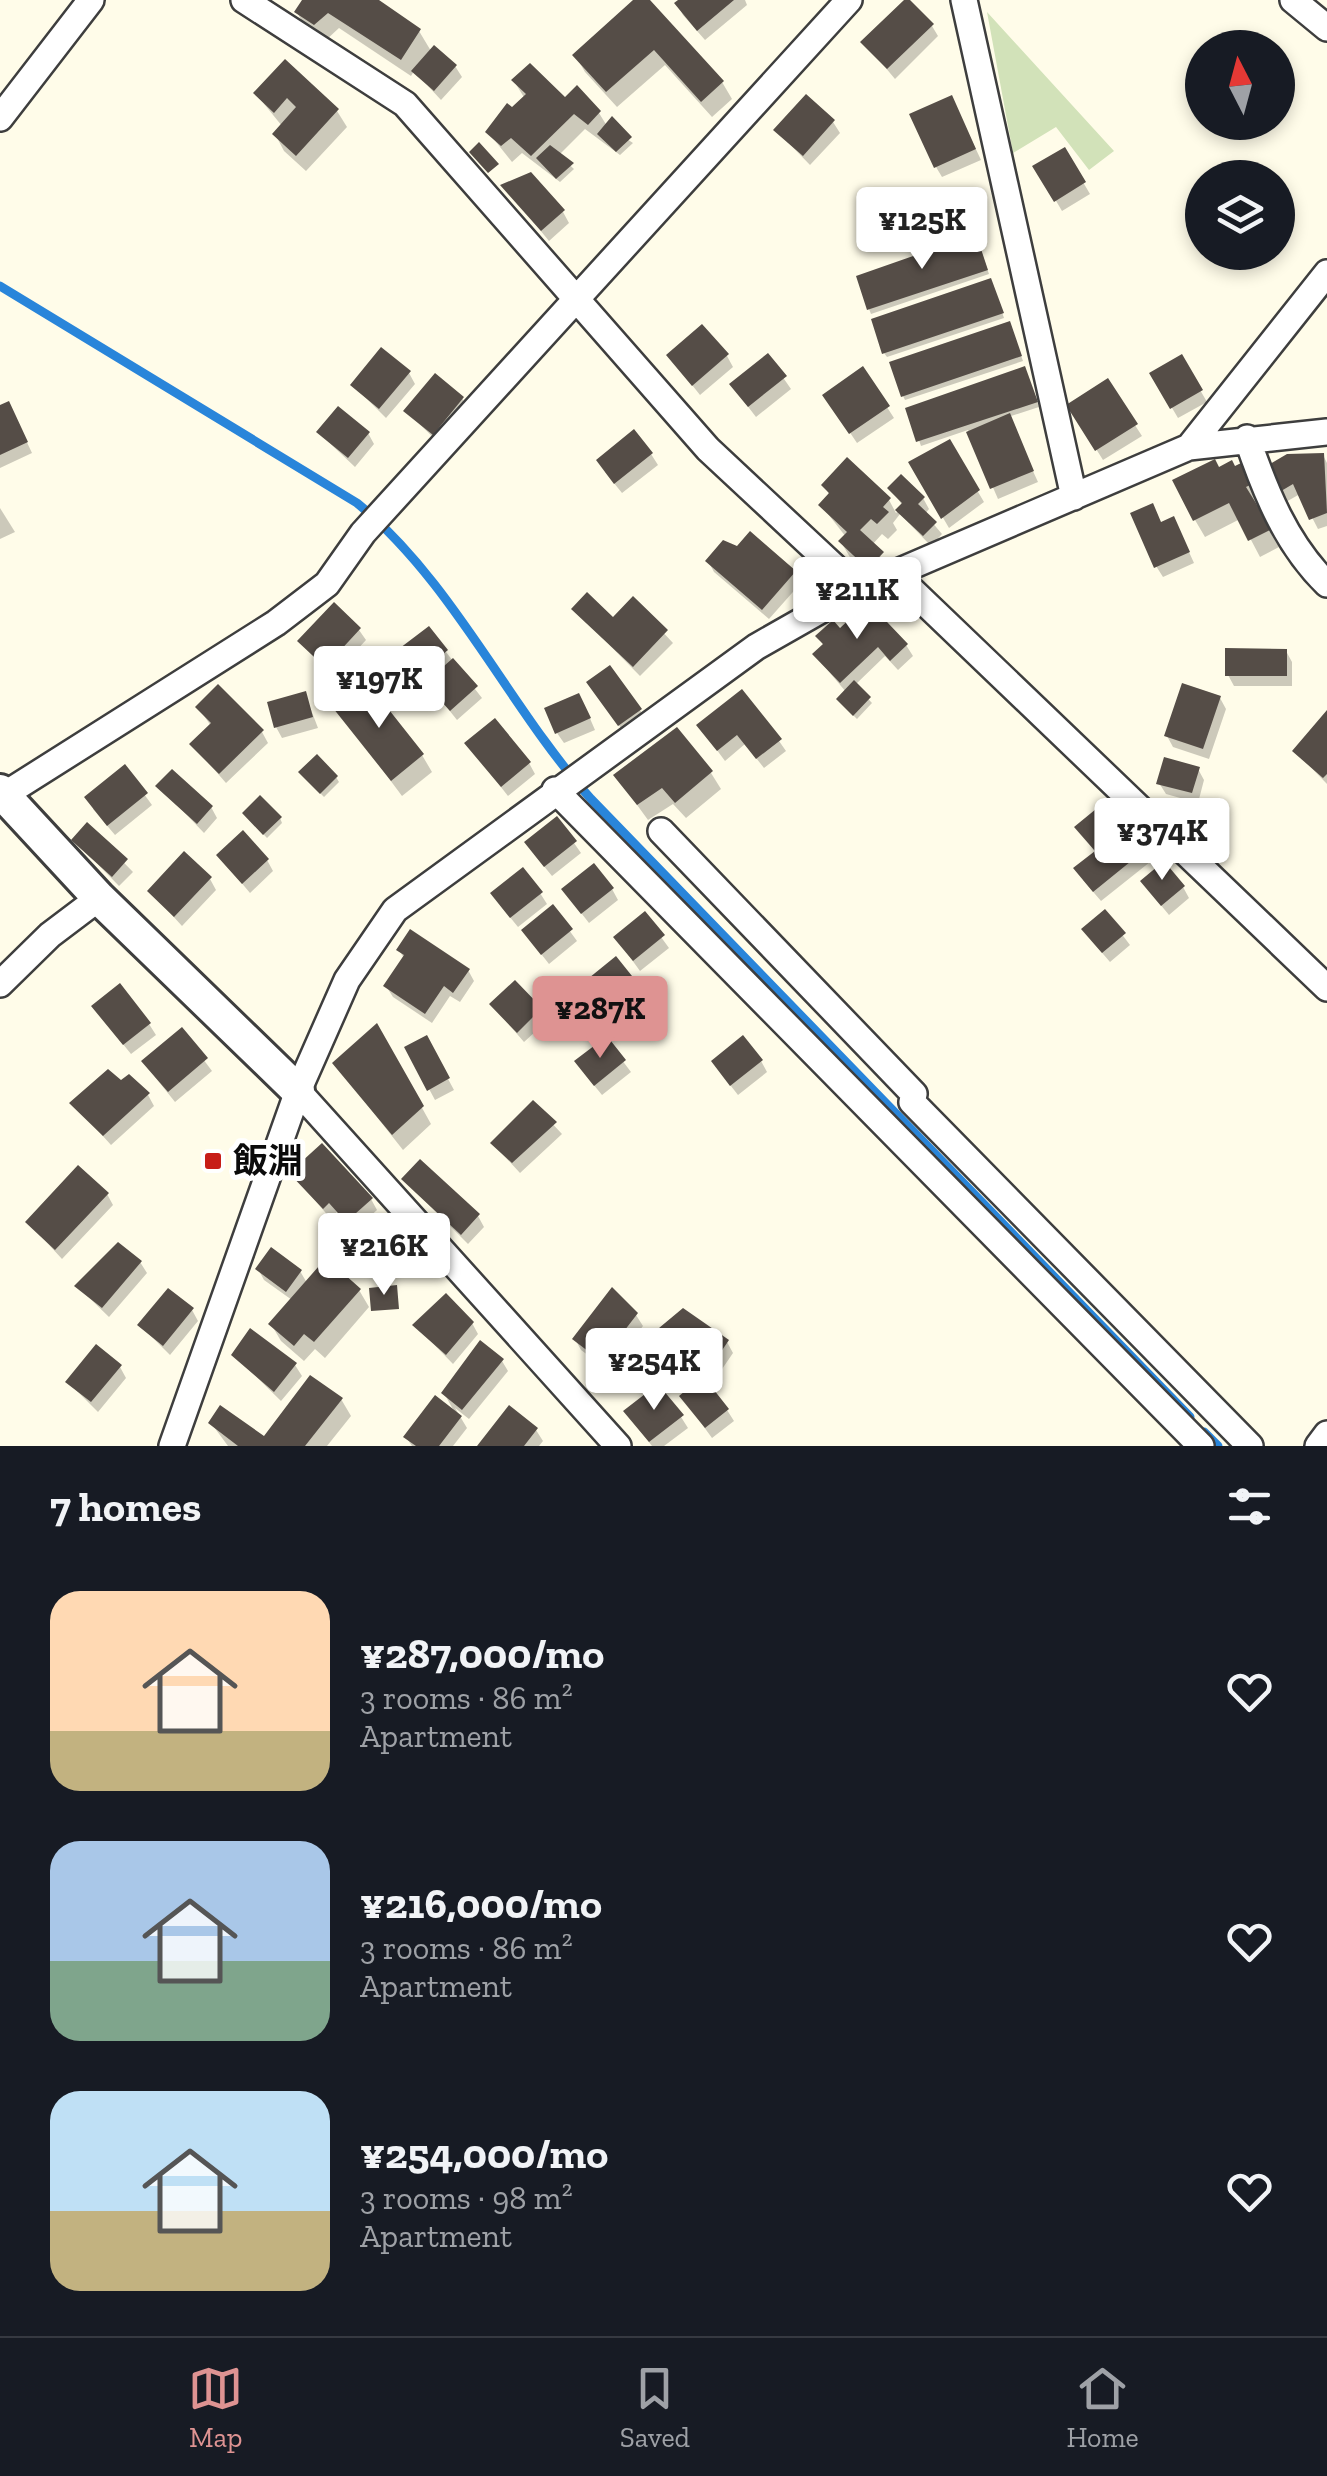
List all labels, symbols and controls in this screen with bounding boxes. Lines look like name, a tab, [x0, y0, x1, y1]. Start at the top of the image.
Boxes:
north arrow	[1185, 30, 1295, 140]
map controls	[1185, 30, 1295, 270]
button: layers	[1185, 160, 1295, 270]
pin: ¥125K	[852, 187, 992, 272]
text: ¥125K	[878, 200, 966, 238]
pin: ¥211K	[787, 557, 927, 642]
text: ¥211K	[815, 570, 899, 608]
pin: ¥197K	[309, 646, 449, 731]
text: ¥197K	[336, 659, 422, 697]
pin: ¥374K	[1092, 798, 1232, 883]
text: ¥374K	[1116, 811, 1208, 849]
pin: ¥287K	[530, 976, 670, 1061]
text: ¥287K	[555, 989, 645, 1027]
place label: 飯淵	[233, 1140, 303, 1182]
marker: 飯淵	[202, 1150, 224, 1172]
pin: ¥216K	[314, 1213, 454, 1298]
text: ¥216K	[340, 1226, 428, 1264]
pin: ¥254K	[584, 1328, 724, 1413]
text: ¥254K	[608, 1341, 700, 1379]
icon: filters	[1222, 1479, 1277, 1534]
text: 7 homes	[50, 1481, 201, 1532]
text: ¥287,000/mo	[360, 1628, 604, 1679]
icon: home	[130, 1631, 250, 1751]
icon: heart	[1222, 1664, 1277, 1719]
text: 3 rooms · 86 m²	[360, 1679, 573, 1717]
text: Apartment	[360, 1717, 512, 1755]
text: ¥216,000/mo	[360, 1878, 602, 1929]
icon: home	[130, 1881, 250, 2001]
icon: heart	[1222, 1914, 1277, 1969]
text: 3 rooms · 86 m²	[360, 1929, 573, 1967]
text: Apartment	[360, 1967, 512, 2005]
text: ¥254,000/mo	[360, 2128, 608, 2179]
icon: home	[130, 2131, 250, 2251]
icon: heart	[1222, 2164, 1277, 2219]
text: 3 rooms · 98 m²	[360, 2179, 573, 2217]
text: Apartment	[360, 2217, 512, 2255]
tab: Map	[188, 2361, 243, 2454]
tab: Saved	[620, 2361, 690, 2454]
tab: Home	[1067, 2361, 1139, 2454]

